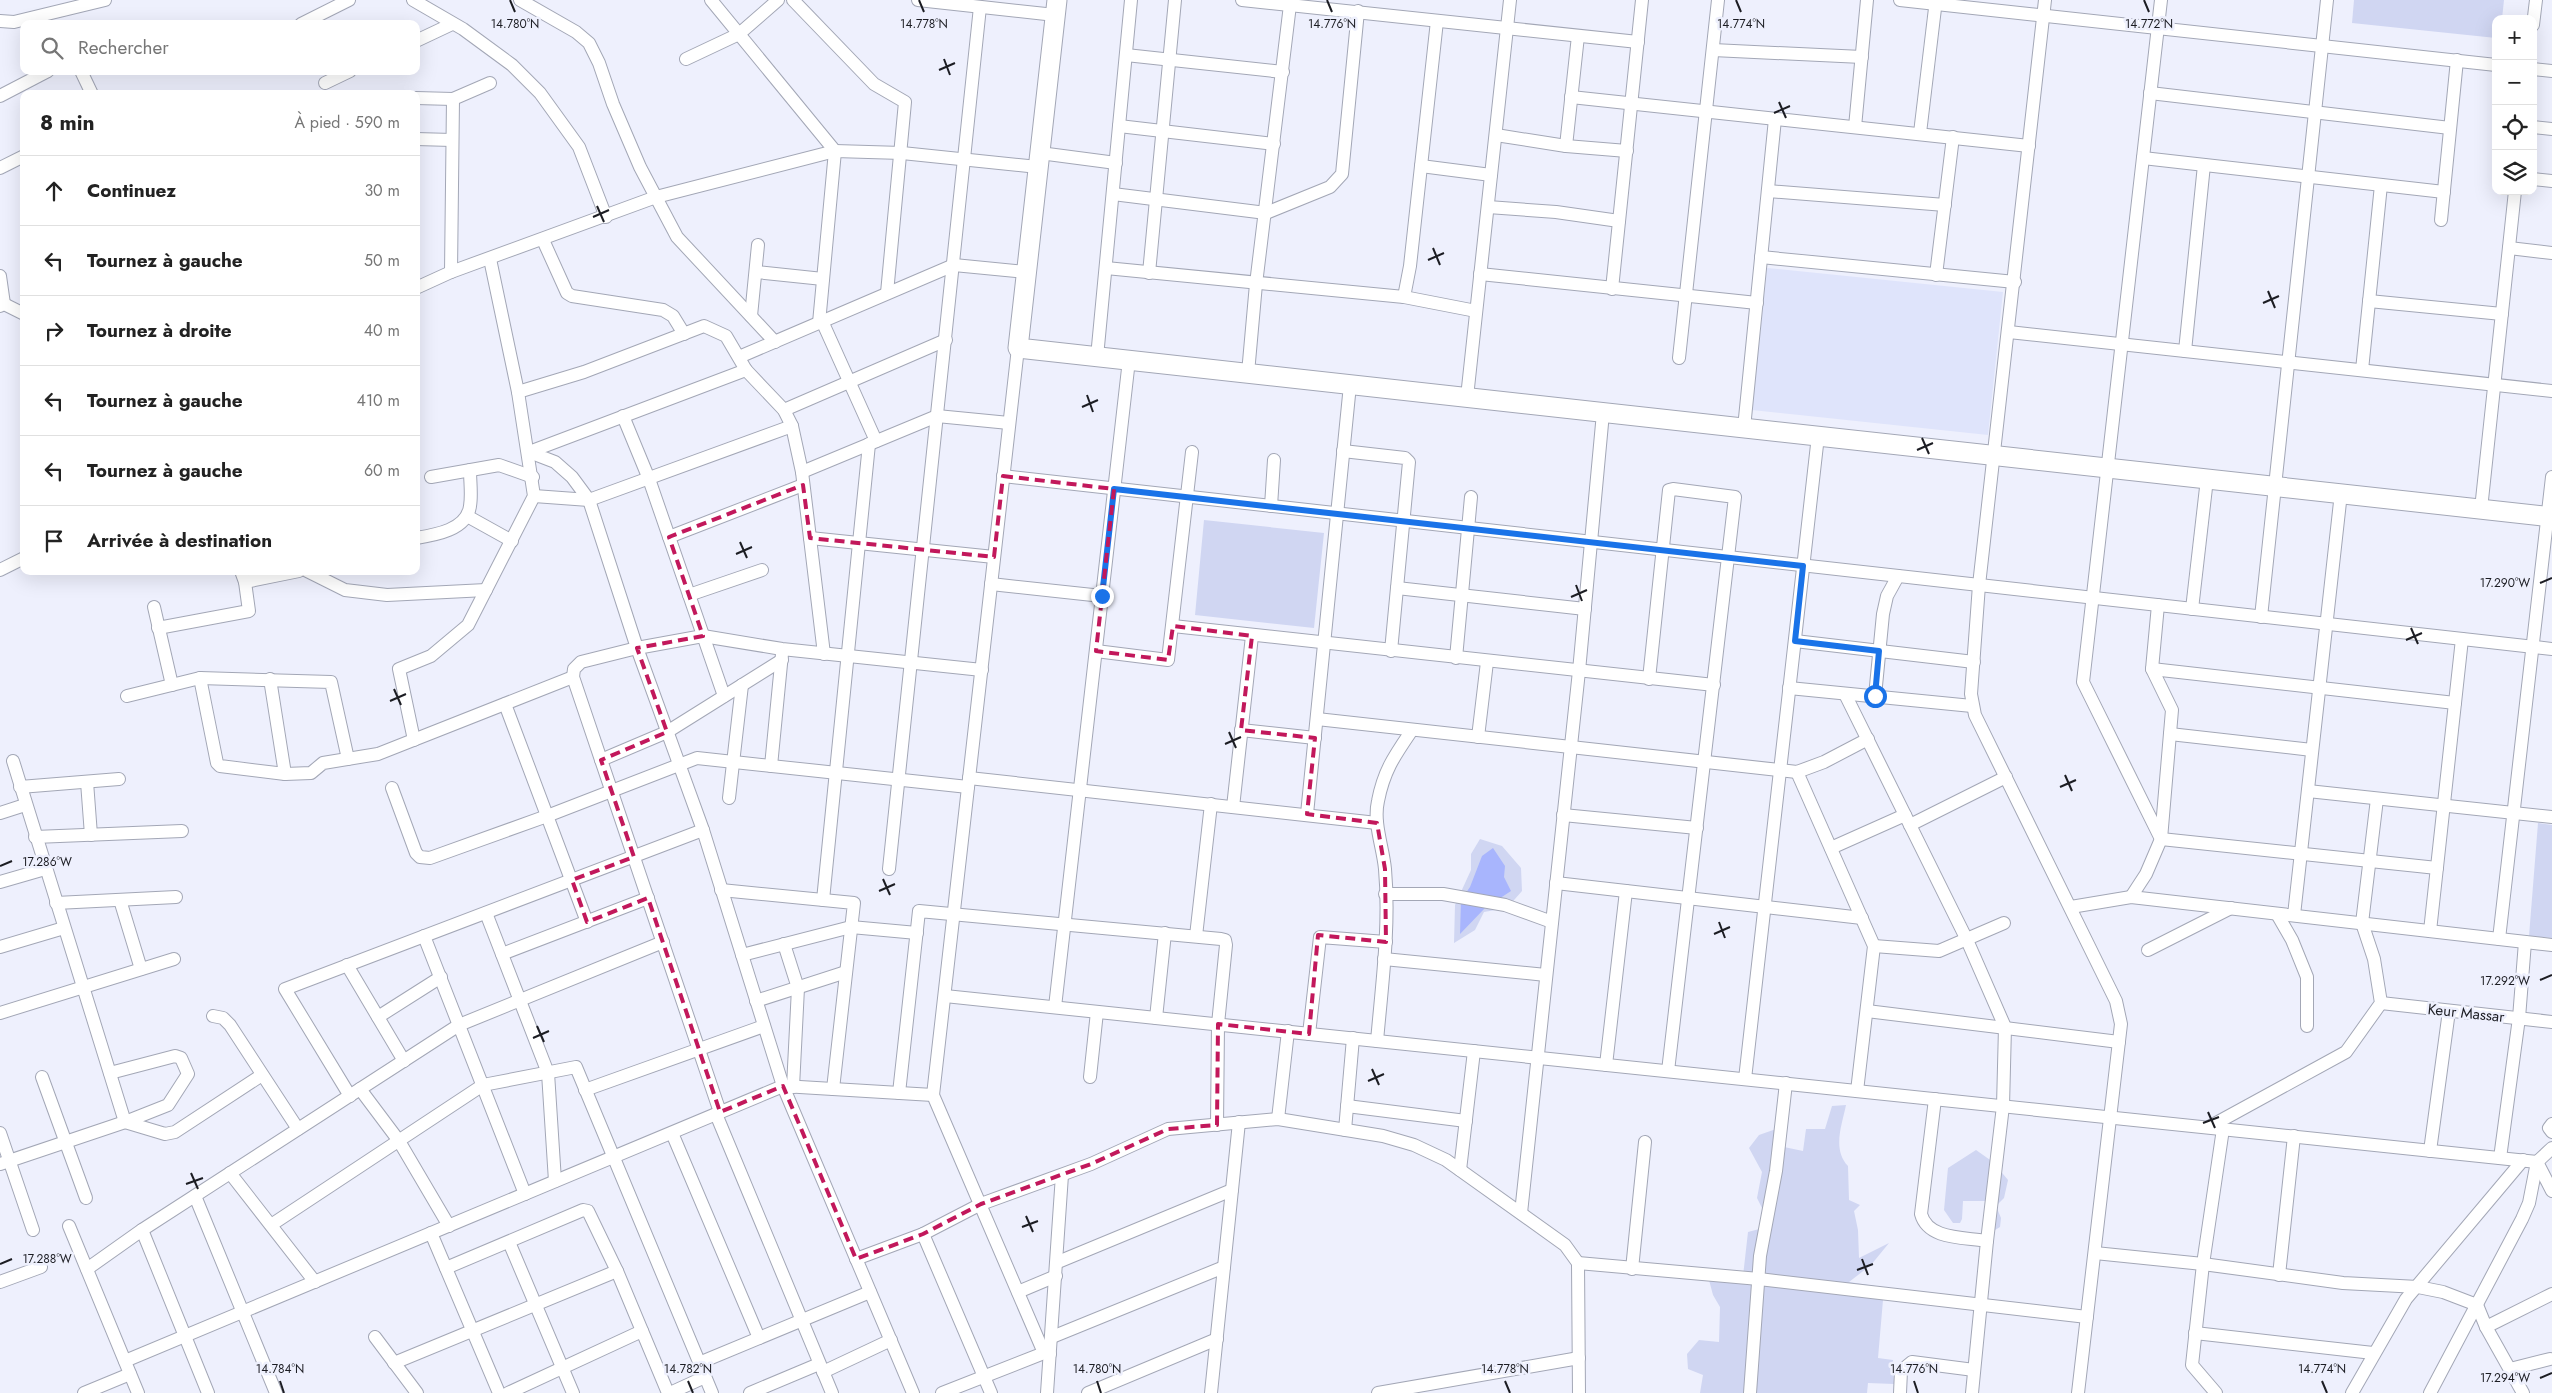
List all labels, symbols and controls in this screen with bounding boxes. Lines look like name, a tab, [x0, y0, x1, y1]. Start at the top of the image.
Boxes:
text: 14.780°N	[491, 15, 539, 33]
text: 14.778°N	[900, 15, 948, 33]
text: 14.776°N	[1308, 15, 1356, 33]
text: 14.774°N	[1717, 15, 1765, 33]
text: 14.772°N	[2125, 15, 2173, 33]
map controls	[2492, 15, 2537, 195]
button: +	[2492, 15, 2537, 60]
search box	[20, 20, 420, 75]
icon: search	[38, 34, 66, 62]
text: Rechercher	[78, 34, 169, 61]
button: −	[2492, 60, 2537, 105]
button: locate	[2492, 105, 2537, 150]
text: 8 min	[40, 108, 95, 138]
text: À pied · 590 m	[294, 111, 400, 134]
button: layers	[2492, 150, 2537, 195]
icon: ahead	[40, 177, 68, 205]
text: Continuez	[87, 177, 176, 204]
text: 30 m	[364, 179, 400, 202]
icon: left	[40, 247, 68, 275]
text: Tournez à gauche	[87, 247, 243, 274]
text: 50 m	[364, 249, 400, 272]
icon: right	[40, 317, 68, 345]
text: Tournez à droite	[87, 317, 232, 344]
text: 40 m	[364, 319, 400, 342]
icon: left	[40, 387, 68, 415]
text: Tournez à gauche	[87, 387, 243, 414]
text: 410 m	[357, 389, 400, 412]
icon: left	[40, 457, 68, 485]
text: Tournez à gauche	[87, 457, 243, 484]
text: 60 m	[364, 459, 400, 482]
icon: arrive	[40, 527, 68, 555]
text: Arrivée à destination	[87, 527, 272, 554]
text: 17.290°W	[2480, 574, 2530, 592]
route end	[1091, 585, 1114, 608]
route start	[1864, 685, 1887, 708]
text: 17.286°W	[22, 853, 72, 871]
text: 17.292°W	[2480, 972, 2530, 990]
street label: Keur Massar	[2427, 998, 2506, 1028]
text: 17.288°W	[22, 1250, 72, 1268]
text: 14.784°N	[256, 1360, 304, 1378]
text: 14.782°N	[664, 1360, 712, 1378]
text: 14.780°N	[1073, 1360, 1121, 1378]
text: 14.778°N	[1481, 1360, 1529, 1378]
text: 14.776°N	[1890, 1360, 1938, 1378]
text: 14.774°N	[2298, 1360, 2346, 1378]
text: 17.294°W	[2480, 1369, 2530, 1387]

